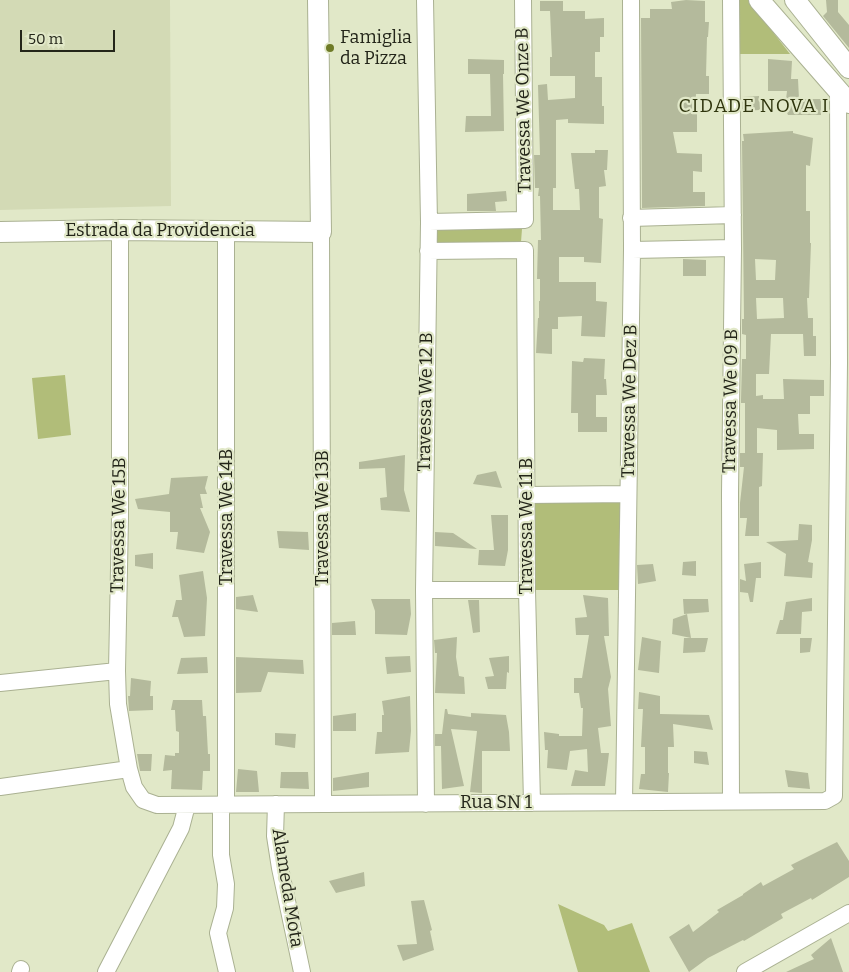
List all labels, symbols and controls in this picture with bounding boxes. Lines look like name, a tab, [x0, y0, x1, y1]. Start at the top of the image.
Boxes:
scale bar	[22, 20, 118, 52]
place label: Famiglia da Pizza	[340, 27, 412, 70]
street label: Travessa We Onze B	[512, 27, 536, 193]
text: 50 m	[28, 30, 63, 48]
marker: Famiglia da Pizza	[324, 42, 336, 54]
district label: CIDADE NOVA I	[677, 96, 831, 118]
street label: Estrada da Providencia	[65, 220, 255, 242]
street label: Travessa We Dez B	[618, 324, 642, 478]
street label: Travessa We 09 B	[719, 329, 743, 473]
street label: Travessa We 12 B	[414, 332, 438, 472]
street label: Travessa We 14B	[216, 449, 238, 585]
street label: Travessa We 13B	[312, 450, 334, 586]
street label: Travessa We 15B	[107, 457, 131, 593]
street label: Travessa We 11 B	[516, 458, 538, 594]
street label: Rua SN 1	[460, 792, 532, 814]
street label: Alameda Mota	[267, 827, 307, 949]

